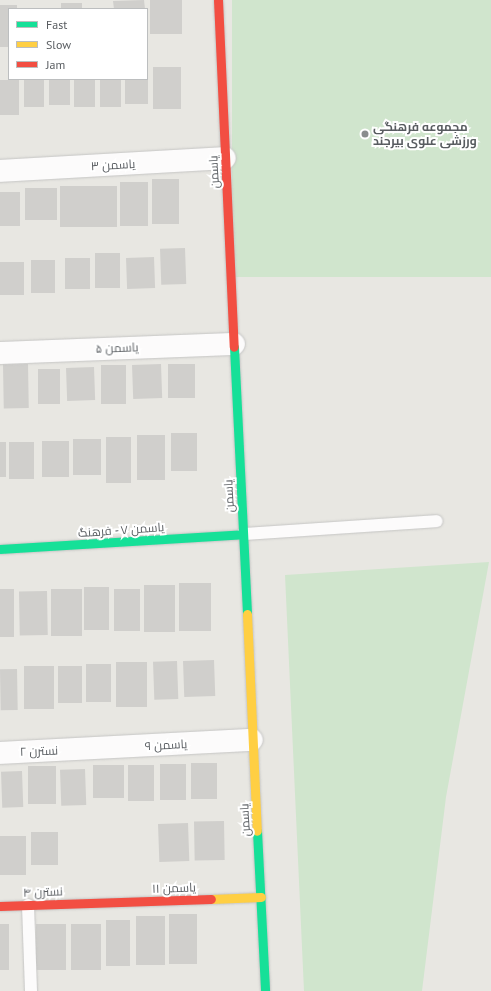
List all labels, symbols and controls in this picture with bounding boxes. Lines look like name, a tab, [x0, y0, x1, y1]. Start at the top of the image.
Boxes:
legend	[8, 8, 148, 80]
text: Fast	[46, 17, 67, 32]
text: Slow	[46, 37, 71, 52]
text: Jam	[46, 57, 65, 72]
place label: مجموعه فرهنگی ورزشی علوی بیرجند	[373, 120, 477, 148]
marker: مجموعه فرهنگی ورزشی علوی بیرجند	[360, 129, 370, 139]
street label: یاسمن	[206, 155, 222, 189]
street label: یاسمن ۳	[90, 157, 136, 173]
street label: یاسمن ۵	[95, 340, 139, 356]
street label: یاسمن	[221, 479, 237, 513]
street label: یاسمن ۷ - فرهنگ	[76, 520, 166, 540]
street label: یاسمن ۹	[144, 737, 188, 753]
street label: نسترن ۲	[20, 743, 58, 759]
street label: یاسمن	[237, 803, 253, 837]
street label: یاسمن ۱۱	[152, 880, 196, 896]
street label: نسترن ۴	[23, 884, 63, 900]

